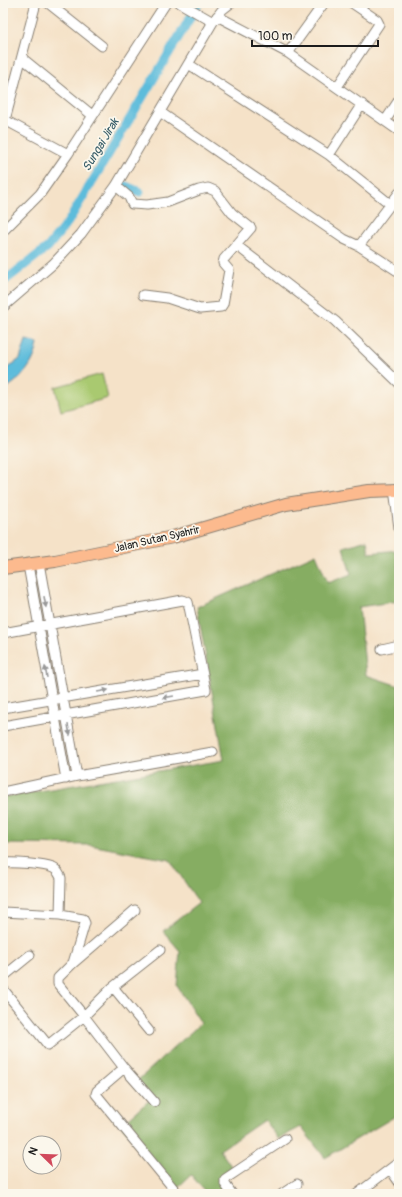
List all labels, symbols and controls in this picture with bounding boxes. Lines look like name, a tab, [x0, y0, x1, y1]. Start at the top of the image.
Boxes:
scale bar	[252, 22, 378, 48]
text: 100 m	[258, 29, 293, 44]
water label: Sungai Jirak	[79, 115, 123, 174]
street label: Jalan Sutan Syahrir	[113, 523, 201, 555]
one-way arrow	[43, 596, 49, 608]
one-way arrow	[43, 666, 49, 678]
one-way arrow	[97, 688, 109, 694]
one-way arrow	[162, 694, 174, 700]
one-way arrow	[66, 723, 72, 736]
north arrow	[22, 1135, 62, 1175]
text: N	[26, 1145, 41, 1157]

